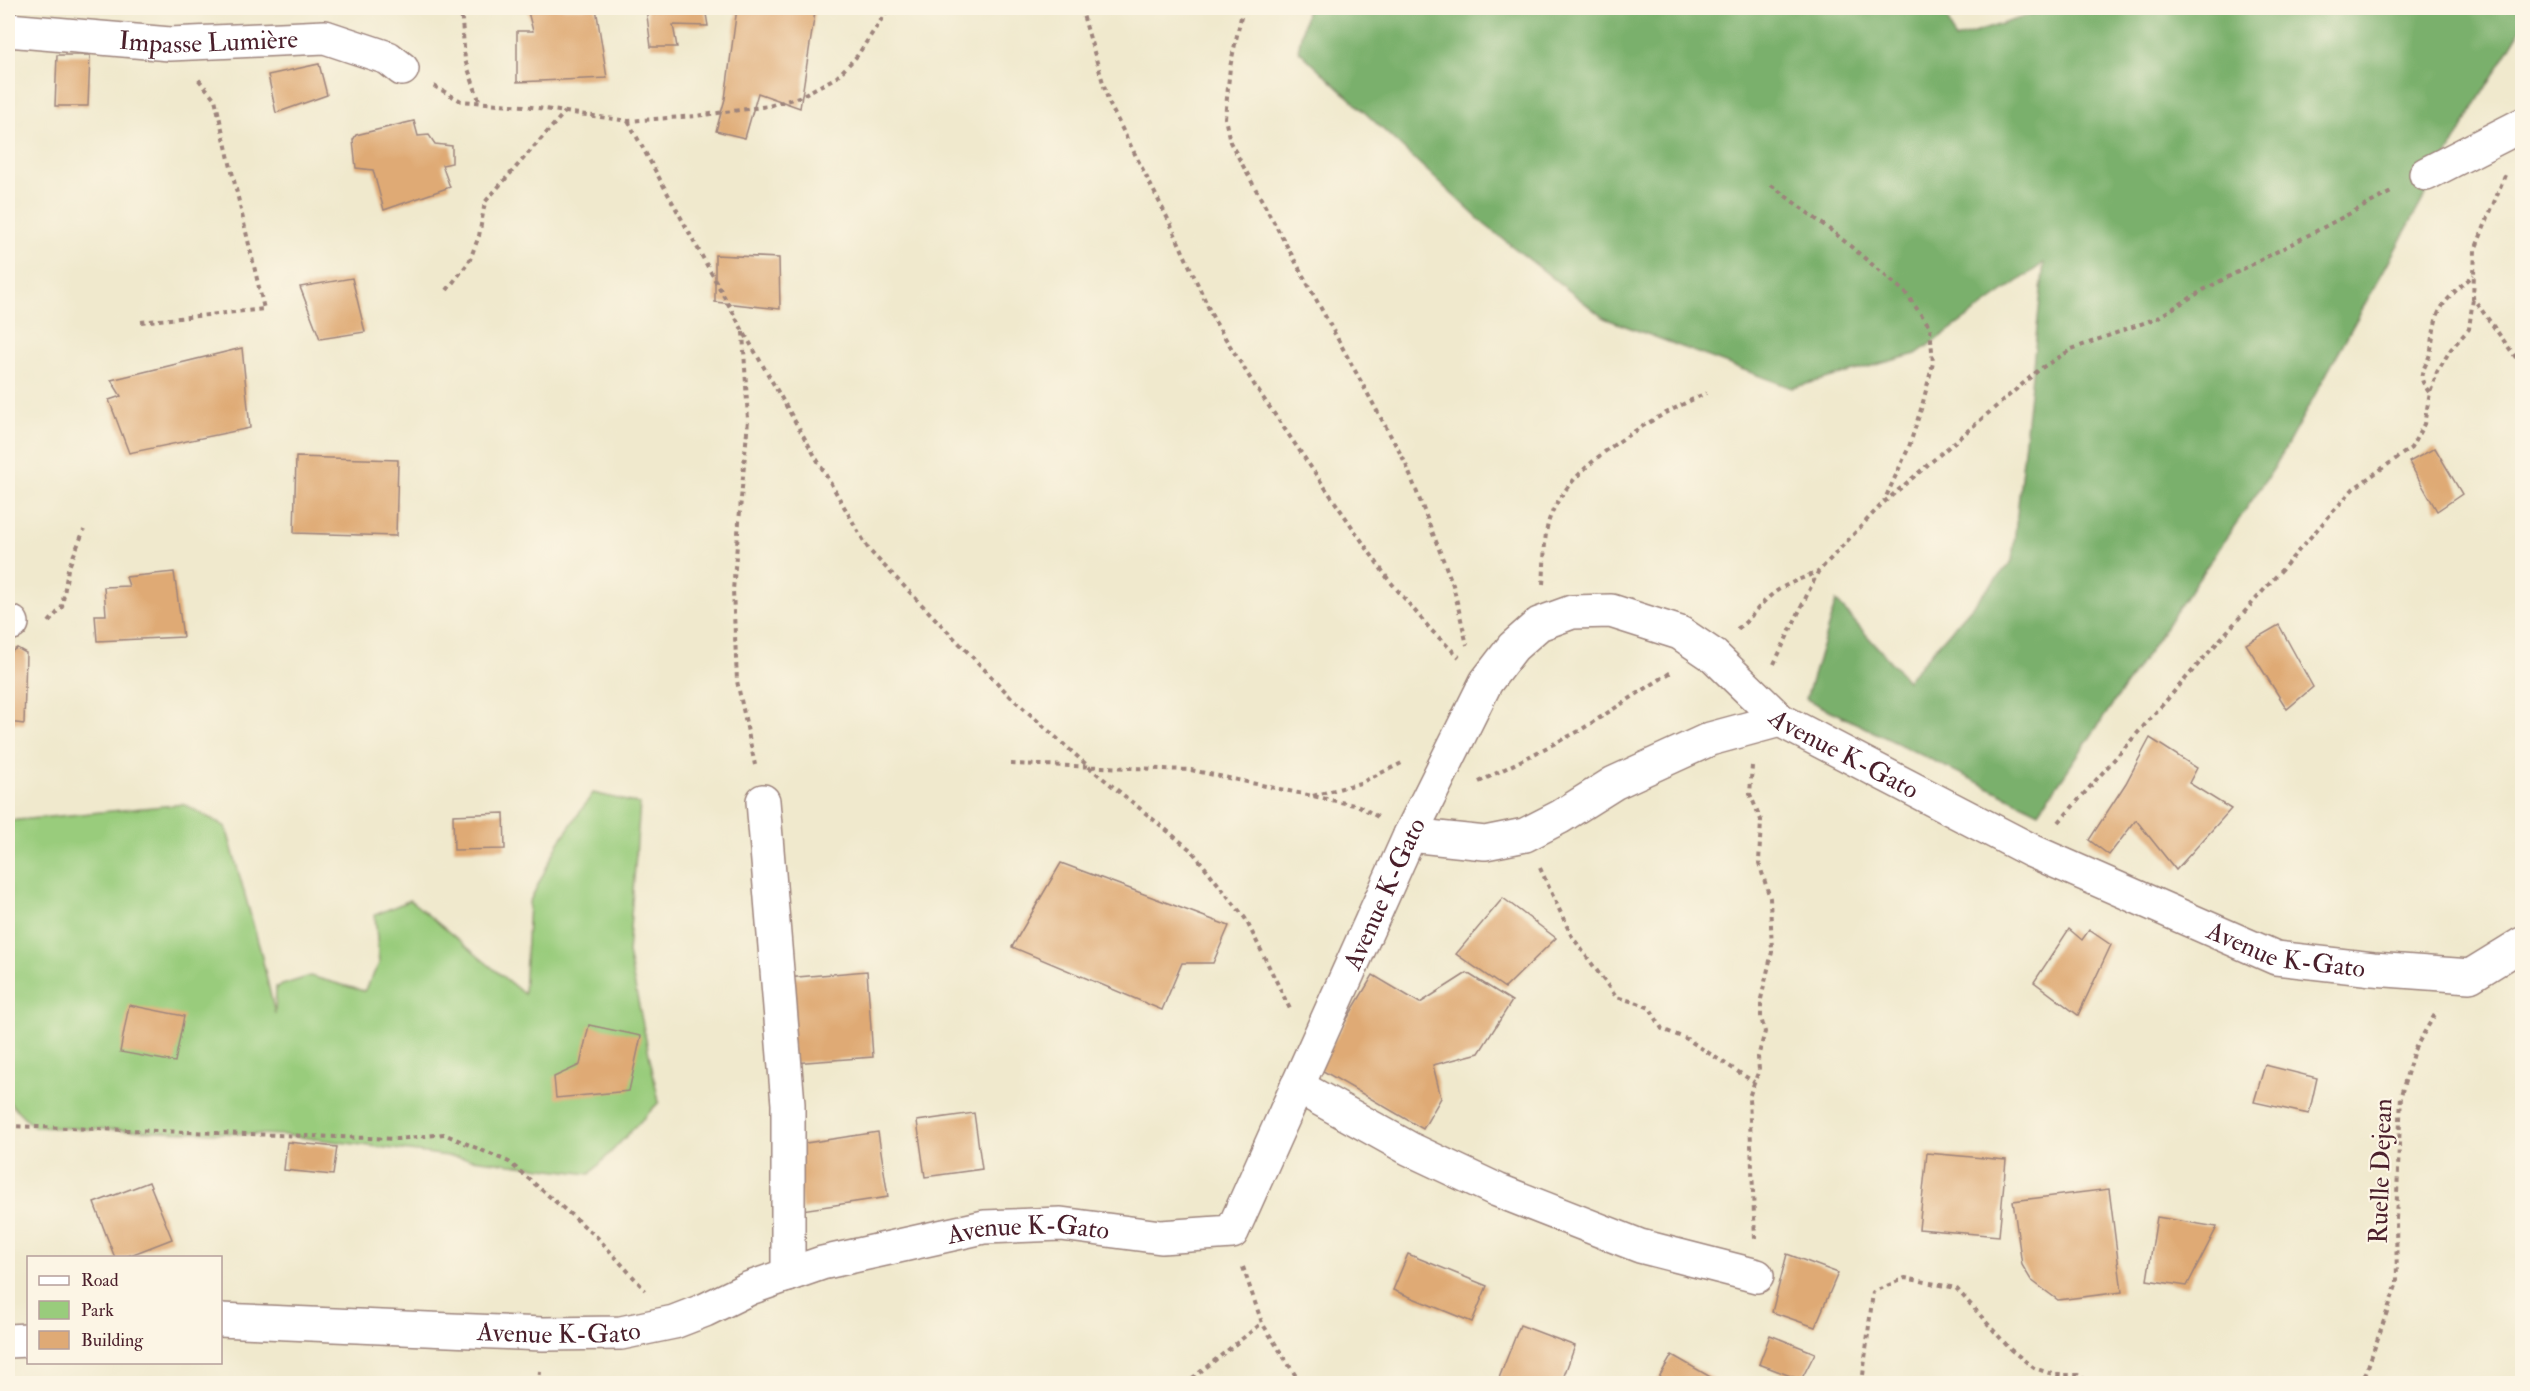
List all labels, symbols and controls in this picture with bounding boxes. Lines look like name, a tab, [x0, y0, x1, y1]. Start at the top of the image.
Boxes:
street label: Impasse Lumière	[117, 23, 299, 61]
street label: Avenue K-Gato	[1761, 702, 1924, 806]
street label: Avenue K-Gato	[1336, 813, 1433, 976]
street label: Avenue K-Gato	[2201, 914, 2367, 985]
street label: Ruelle Dejean	[2362, 1098, 2400, 1244]
street label: Avenue K-Gato	[943, 1209, 1111, 1252]
legend	[27, 1256, 222, 1364]
text: Road	[81, 1269, 119, 1292]
text: Park	[81, 1299, 114, 1322]
street label: Avenue K-Gato	[475, 1314, 643, 1351]
text: Building	[81, 1329, 144, 1352]

